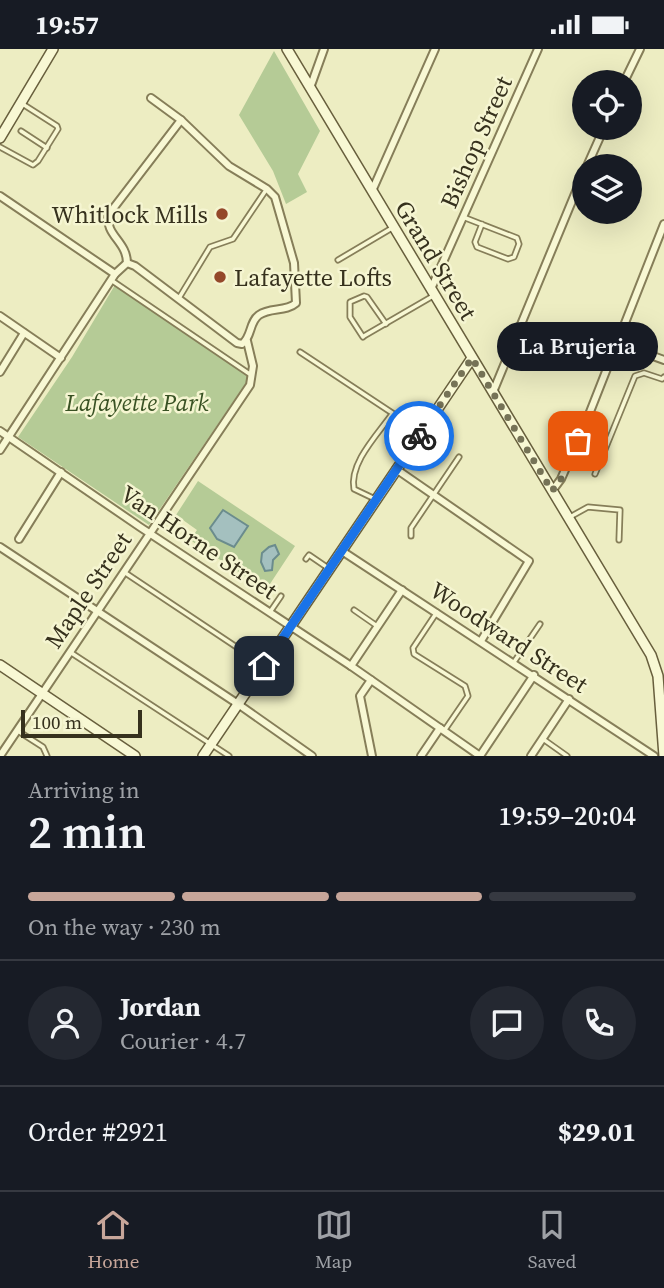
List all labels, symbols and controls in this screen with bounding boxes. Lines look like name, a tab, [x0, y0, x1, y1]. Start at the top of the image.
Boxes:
text: 19:57	[35, 7, 99, 43]
map controls	[572, 70, 642, 224]
button: locate	[572, 70, 642, 140]
street label: Bishop Street	[432, 71, 520, 213]
button: layers	[572, 154, 642, 224]
street label: Grand Street	[387, 194, 485, 326]
place label: Whitlock Mills	[52, 198, 208, 231]
marker: Whitlock Mills	[214, 206, 230, 222]
place label: Lafayette Lofts	[234, 261, 392, 294]
marker: Lafayette Lofts	[212, 269, 228, 285]
callout: La Brujeria	[498, 322, 658, 371]
text: La Brujeria	[519, 330, 636, 362]
park label: Lafayette Park	[64, 386, 209, 419]
courier	[384, 401, 454, 471]
pin	[548, 411, 608, 471]
icon: bike	[400, 417, 438, 455]
icon: bag	[559, 422, 597, 460]
street label: Van Horne Street	[114, 477, 284, 607]
street label: Maple Street	[37, 525, 139, 655]
street label: Woodward Street	[424, 574, 595, 701]
pin	[234, 636, 294, 696]
icon: home	[245, 647, 283, 685]
scale bar	[21, 707, 142, 739]
text: 100 m	[32, 709, 82, 735]
text: Arriving in	[28, 774, 140, 806]
text: 19:59–20:04	[499, 798, 636, 834]
text: 2 min	[28, 800, 146, 863]
text: On the way · 230 m	[28, 911, 221, 943]
button: person	[28, 986, 102, 1060]
button: chat	[470, 986, 544, 1060]
button: phone	[562, 986, 636, 1060]
text: Jordan	[120, 989, 201, 1025]
text: Courier · 4.7	[120, 1025, 246, 1057]
text: Order #2921	[28, 1114, 168, 1150]
text: $29.01	[558, 1114, 636, 1150]
tab: Home	[88, 1206, 139, 1274]
tab: Map	[315, 1206, 353, 1274]
tab: Saved	[528, 1206, 576, 1274]

